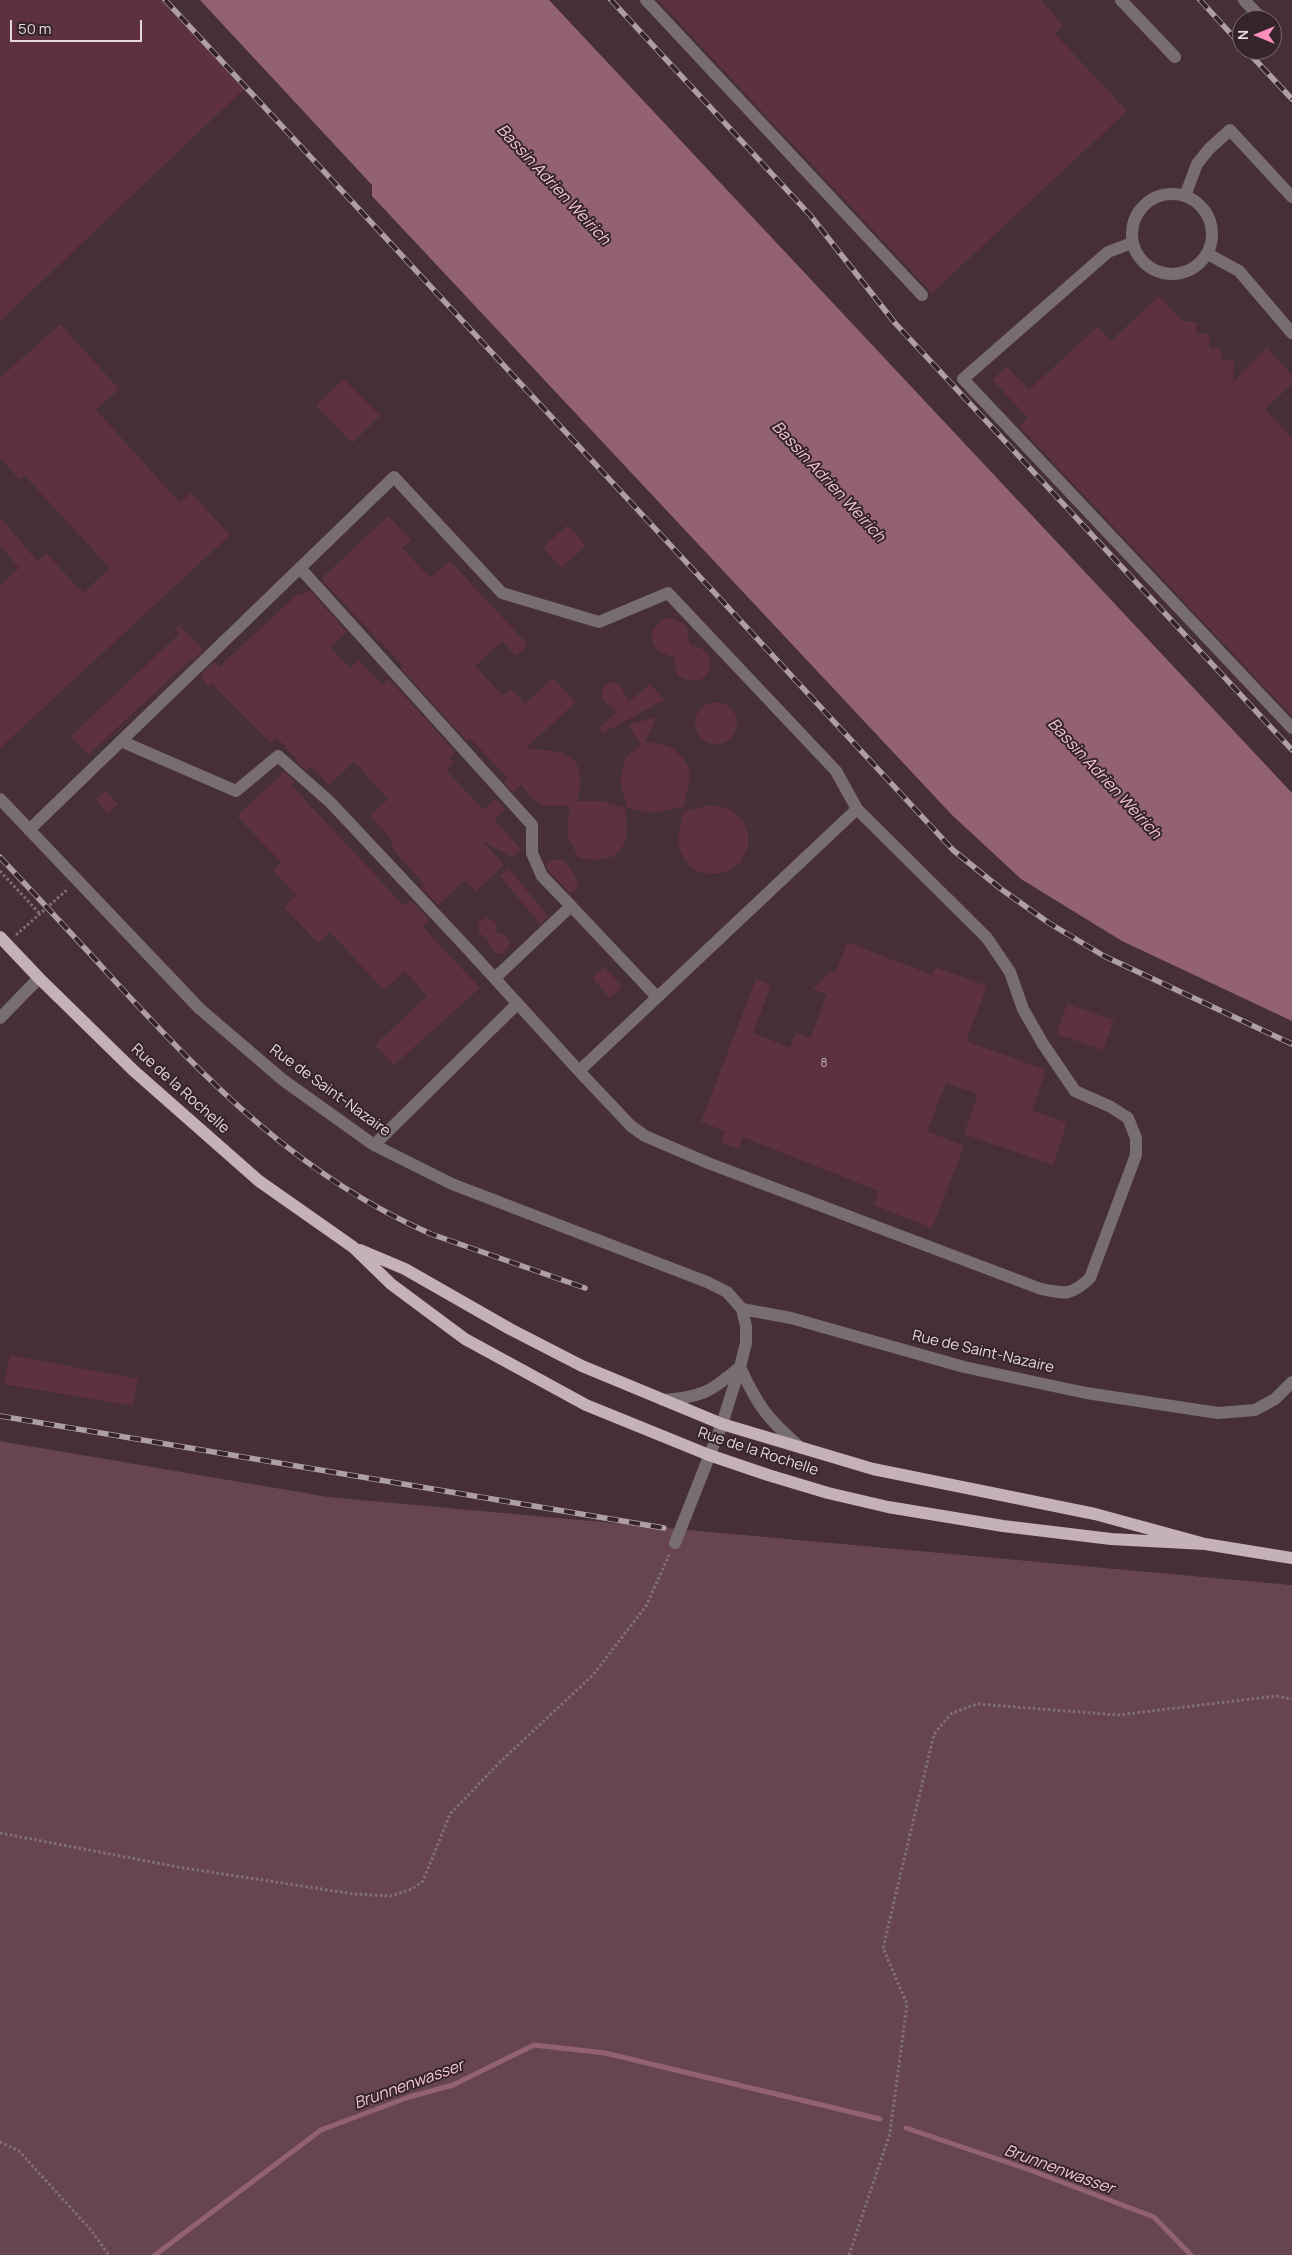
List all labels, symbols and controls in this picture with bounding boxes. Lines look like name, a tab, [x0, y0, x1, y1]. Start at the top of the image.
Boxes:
scale bar	[12, 10, 145, 42]
north arrow	[1232, 10, 1282, 60]
text: 50 m	[18, 18, 52, 39]
text: N	[1233, 30, 1252, 40]
water label: Bassin Adrien Weirich	[492, 121, 614, 249]
water label: Bassin Adrien Weirich	[767, 418, 889, 546]
water label: Bassin Adrien Weirich	[1043, 715, 1165, 843]
street label: Rue de la Rochelle	[127, 1040, 233, 1138]
street label: Rue de Saint-Nazaire	[266, 1041, 394, 1141]
house number: 8	[821, 1057, 827, 1071]
street label: Rue de Saint-Nazaire	[910, 1327, 1056, 1377]
street label: Rue de la Rochelle	[695, 1424, 821, 1480]
water label: Brunnenwasser	[352, 2056, 466, 2114]
water label: Brunnenwasser	[1002, 2141, 1116, 2199]

